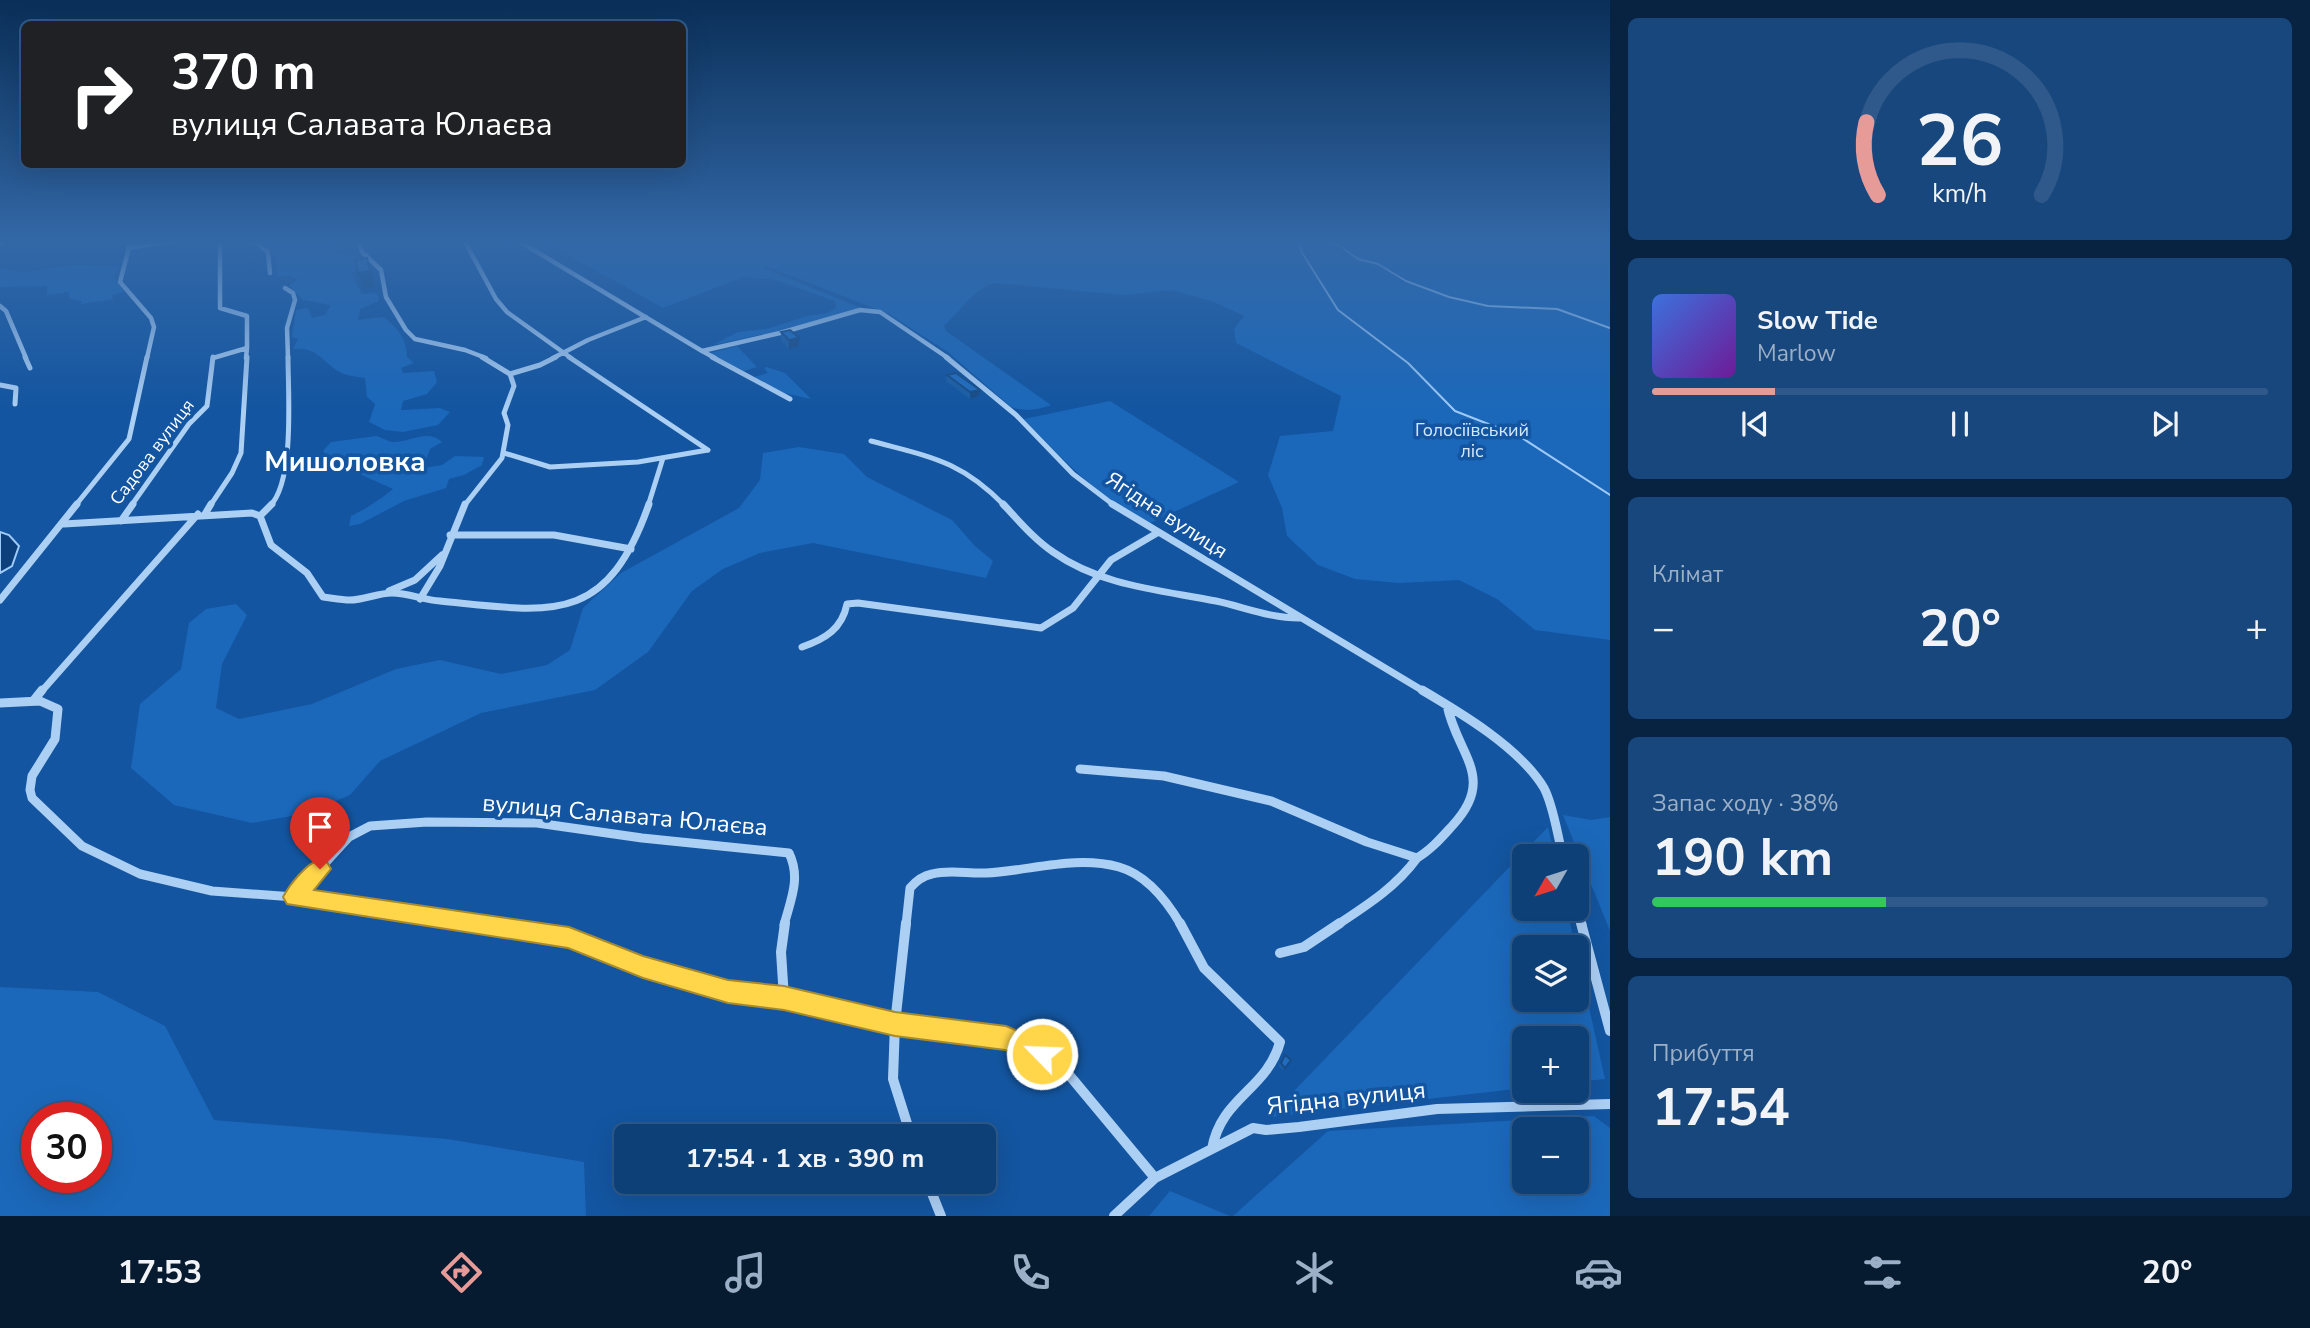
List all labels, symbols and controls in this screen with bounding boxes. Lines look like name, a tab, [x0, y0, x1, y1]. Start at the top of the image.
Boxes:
text: 370 m	[171, 39, 315, 106]
icon: right	[56, 49, 147, 140]
text: 26	[1916, 91, 2004, 191]
text: вулиця Салавата Юлаєва	[171, 103, 553, 146]
text: km/h	[1932, 177, 1988, 211]
text: Slow Tide	[1757, 303, 1878, 338]
text: Marlow	[1757, 338, 1836, 369]
street label: Садова вулиця	[104, 394, 200, 510]
icon: previous	[1736, 405, 1774, 443]
icon: pause	[1941, 405, 1979, 443]
icon: next	[2146, 405, 2184, 443]
park label: Голосіївський ліс	[1415, 418, 1529, 463]
district label: Мишоловка	[264, 443, 426, 481]
street label: Ягідна вулиця	[1101, 465, 1233, 565]
text: Клімат	[1652, 559, 1723, 590]
text: 20°	[1919, 593, 2001, 664]
text: −	[1652, 603, 1675, 654]
text: +	[2245, 603, 2268, 654]
street label: вулиця Салавата Юлаєва	[481, 787, 769, 843]
text: Запас ходу · 38%	[1652, 788, 1839, 819]
pin	[290, 797, 350, 869]
icon: arrive	[301, 808, 339, 846]
text: 190 km	[1652, 822, 1833, 893]
north arrow	[1512, 844, 1589, 920]
map controls	[1512, 844, 1589, 1194]
button: layers	[1512, 935, 1589, 1012]
position arrow	[1005, 1017, 1079, 1091]
button: +	[1512, 1026, 1589, 1103]
text: Прибуття	[1652, 1038, 1755, 1069]
text: 17:54	[1652, 1072, 1790, 1143]
street label: Ягідна вулиця	[1265, 1074, 1427, 1122]
speed limit sign: 30	[21, 1102, 112, 1193]
button: −	[1512, 1117, 1589, 1194]
text: 17:54 · 1 хв · 390 m	[686, 1141, 924, 1176]
icon: directions	[437, 1248, 486, 1297]
icon: music	[721, 1248, 770, 1297]
icon: phone	[1006, 1248, 1055, 1297]
icon: climate	[1290, 1248, 1339, 1297]
icon: car	[1574, 1248, 1623, 1297]
icon: filters	[1858, 1248, 1907, 1297]
text: 17:53	[118, 1251, 202, 1294]
text: 20°	[2142, 1251, 2192, 1294]

